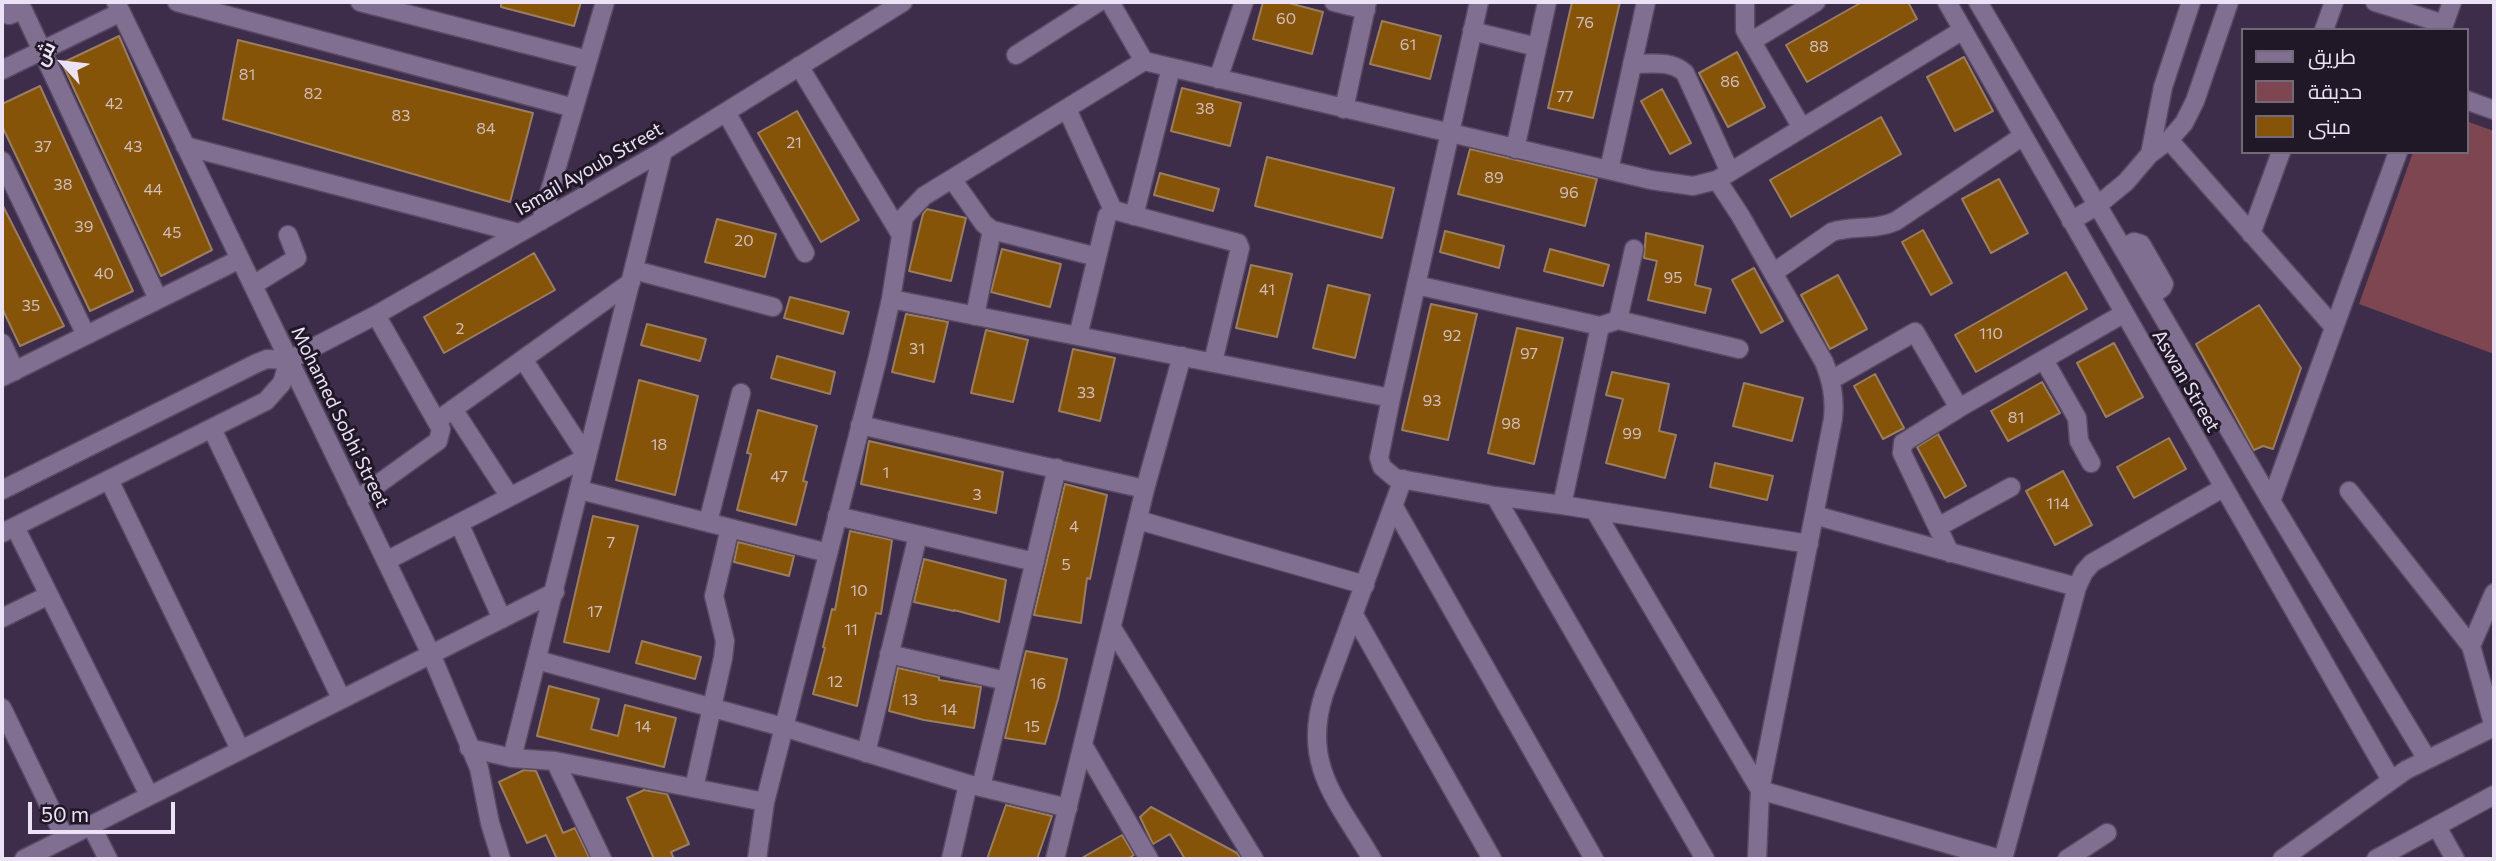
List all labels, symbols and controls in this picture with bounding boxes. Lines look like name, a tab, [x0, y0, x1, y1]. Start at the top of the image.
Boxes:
house number: 60	[1276, 9, 1296, 29]
house number: 76	[1576, 13, 1594, 33]
north arrow	[28, 28, 98, 98]
legend	[2240, 28, 2468, 154]
house number: 61	[1400, 35, 1416, 55]
text: ش	[28, 37, 60, 69]
house number: 88	[1809, 37, 1829, 57]
text: طريق	[2308, 43, 2356, 68]
house number: 81	[239, 65, 255, 85]
house number: 86	[1720, 72, 1740, 92]
text: حديقة	[2308, 78, 2362, 103]
house number: 82	[304, 84, 322, 104]
house number: 77	[1557, 87, 1573, 107]
house number: 42	[105, 94, 123, 114]
house number: 38	[1196, 99, 1214, 119]
house number: 83	[392, 106, 410, 126]
text: مبنى	[2308, 113, 2351, 138]
street label: Ismail Ayoub Street	[511, 118, 667, 220]
house number: 84	[476, 119, 496, 139]
house number: 21	[786, 133, 802, 153]
house number: 37	[34, 137, 52, 157]
house number: 43	[124, 137, 142, 157]
house number: 89	[1484, 168, 1504, 188]
house number: 38	[54, 175, 72, 195]
house number: 44	[143, 180, 163, 200]
house number: 96	[1559, 183, 1579, 203]
house number: 39	[75, 217, 93, 237]
house number: 45	[163, 223, 181, 243]
house number: 20	[734, 231, 754, 251]
house number: 40	[94, 264, 114, 284]
house number: 95	[1664, 268, 1682, 288]
house number: 41	[1259, 280, 1275, 300]
house number: 35	[22, 296, 40, 316]
house number: 2	[456, 319, 464, 339]
street label: Mohamed Sobhi Street	[286, 323, 394, 511]
house number: 110	[1979, 324, 2003, 344]
house number: 92	[1443, 326, 1461, 346]
street label: Aswan Street	[2147, 326, 2225, 436]
house number: 31	[909, 339, 925, 359]
house number: 97	[1520, 344, 1538, 364]
house number: 33	[1077, 383, 1095, 403]
house number: 93	[1423, 391, 1441, 411]
house number: 81	[2008, 408, 2024, 428]
house number: 98	[1501, 414, 1521, 434]
house number: 99	[1622, 424, 1642, 444]
house number: 18	[651, 435, 667, 455]
house number: 1	[883, 463, 889, 483]
house number: 47	[770, 467, 788, 487]
house number: 3	[972, 485, 982, 505]
house number: 114	[2046, 494, 2070, 514]
house number: 4	[1069, 517, 1079, 537]
house number: 7	[607, 533, 615, 553]
house number: 5	[1061, 555, 1071, 575]
house number: 10	[850, 581, 868, 601]
house number: 17	[587, 602, 603, 622]
house number: 11	[844, 620, 858, 640]
house number: 12	[827, 672, 843, 692]
house number: 16	[1030, 674, 1046, 694]
house number: 13	[902, 690, 918, 710]
house number: 14	[941, 700, 957, 720]
house number: 14	[635, 717, 651, 737]
house number: 15	[1024, 717, 1040, 737]
scale bar	[32, 788, 178, 832]
text: 50 m	[41, 801, 89, 826]

